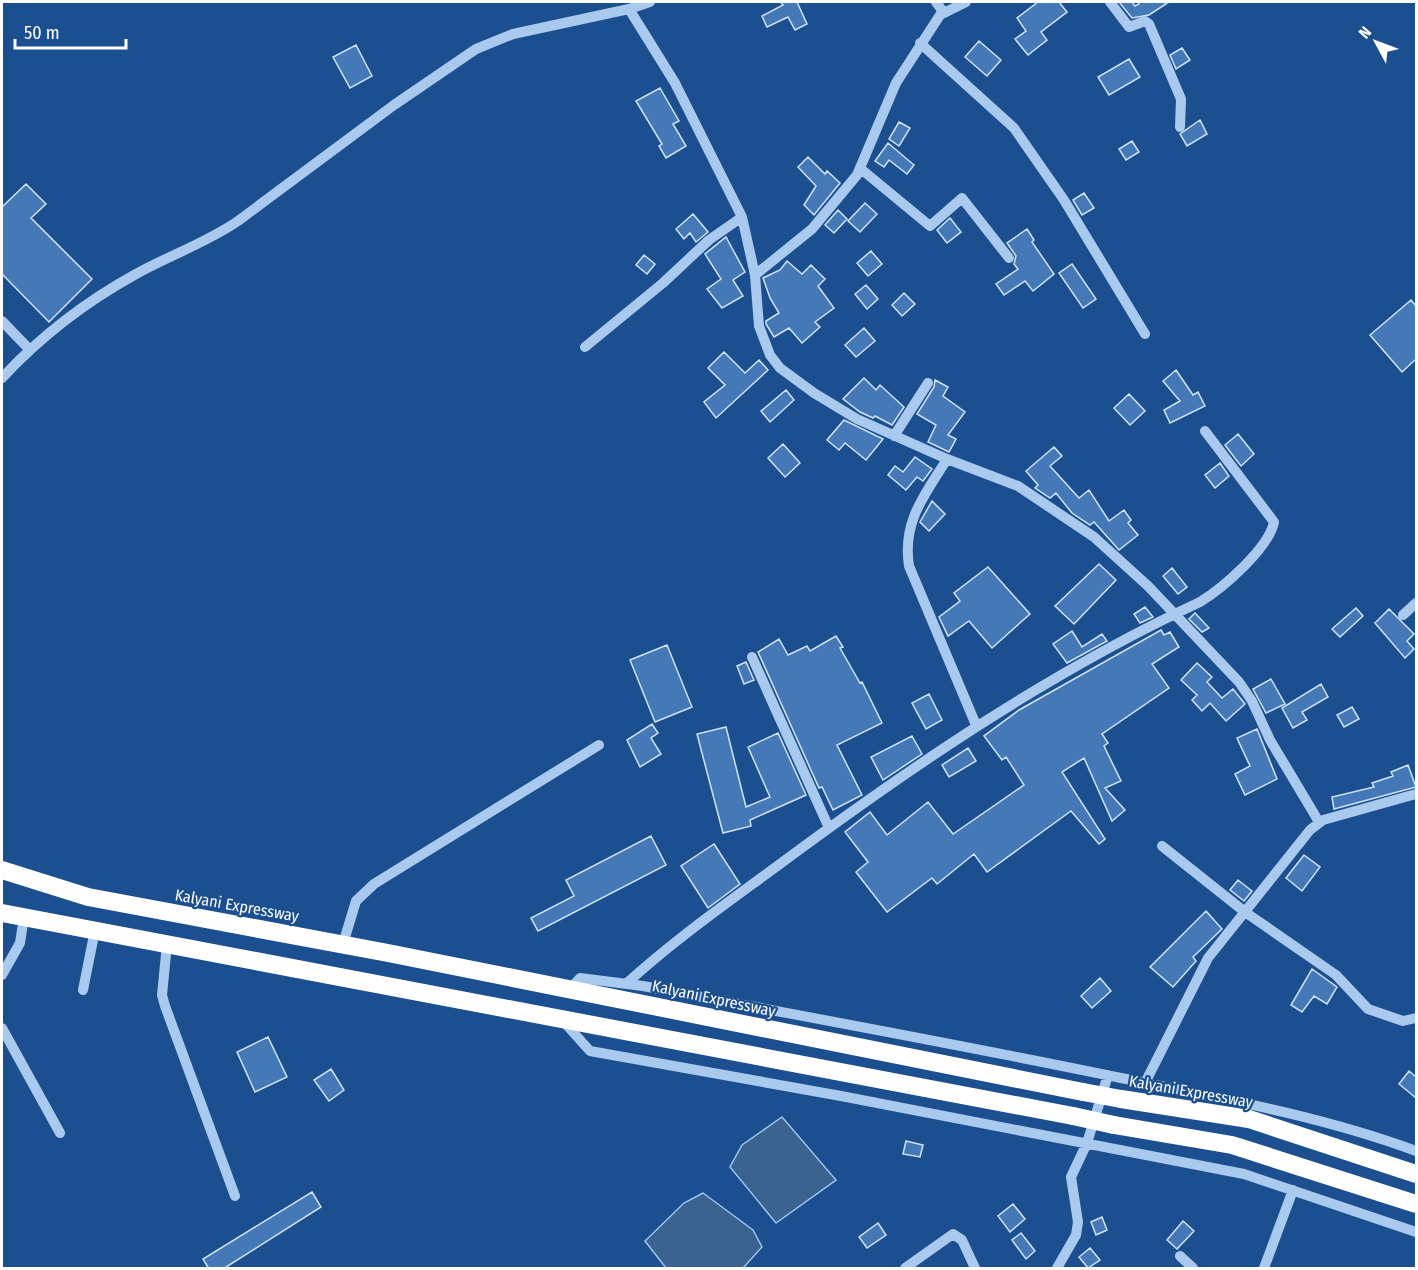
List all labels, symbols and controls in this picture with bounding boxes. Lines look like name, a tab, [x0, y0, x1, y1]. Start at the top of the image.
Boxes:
scale bar	[15, 12, 126, 50]
north arrow	[1346, 12, 1406, 72]
text: 50 m	[24, 22, 60, 44]
text: N	[1355, 23, 1375, 42]
street label: Kalyani Expressway	[173, 885, 301, 926]
street label: Kalyani Expressway	[651, 976, 778, 1021]
street label: Kalyani Expressway	[1127, 1071, 1255, 1112]

